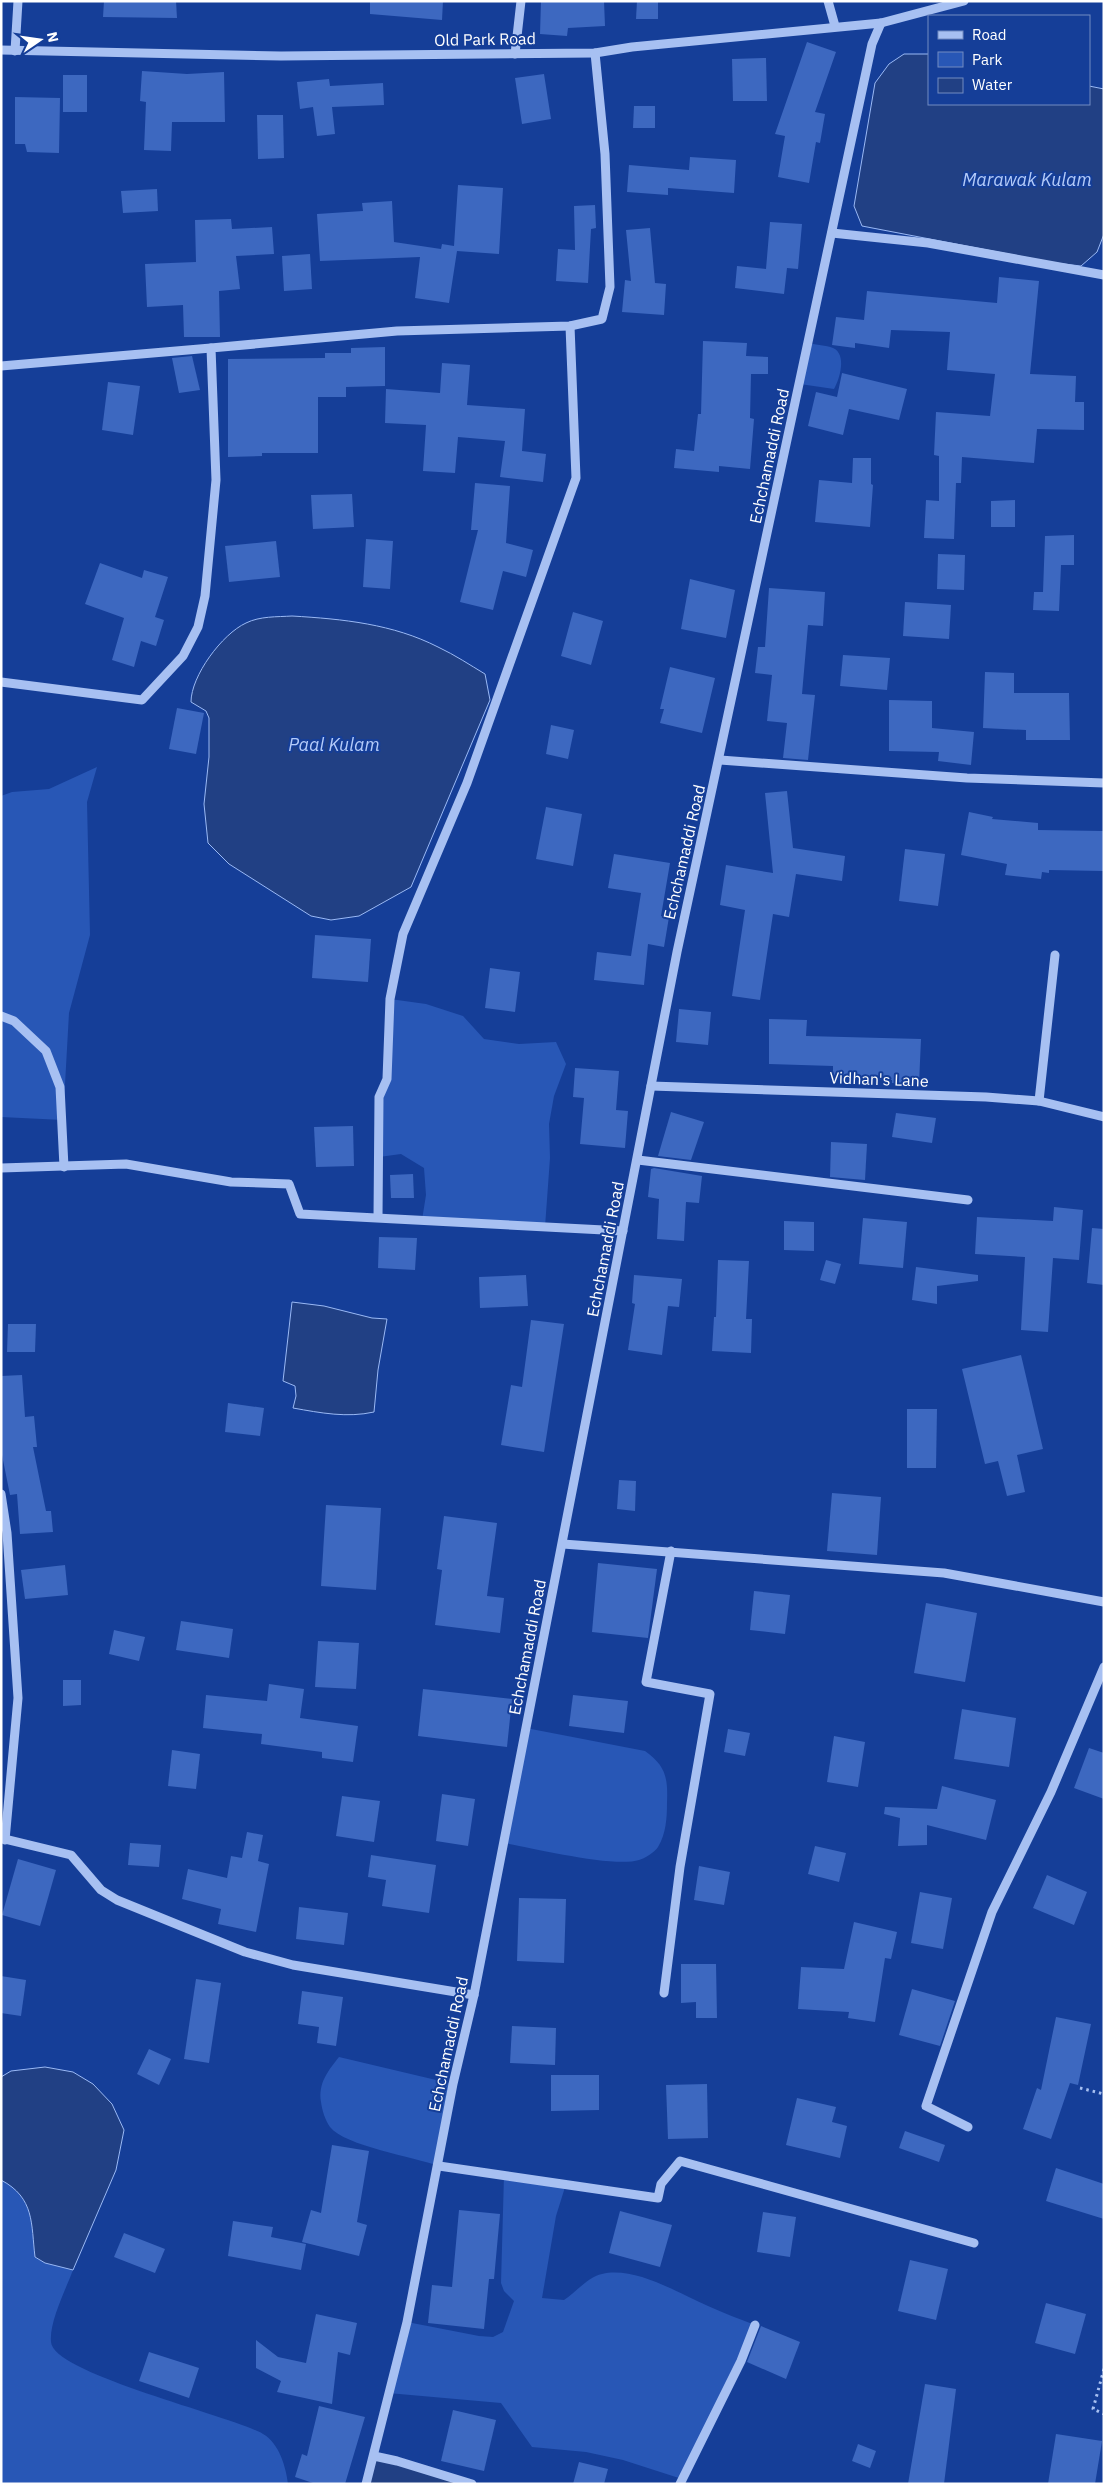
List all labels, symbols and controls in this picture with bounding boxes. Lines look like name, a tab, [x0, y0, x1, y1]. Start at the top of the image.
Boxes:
north arrow	[15, 15, 65, 65]
legend	[928, 15, 1090, 105]
text: Road	[972, 25, 1007, 44]
street label: Old Park Road	[434, 28, 536, 50]
text: N	[43, 30, 63, 44]
text: Park	[972, 50, 1002, 69]
text: Water	[972, 75, 1013, 94]
water label: Marawak Kulam	[962, 168, 1092, 191]
street label: Echchamaddi Road	[745, 387, 793, 525]
water label: Paal Kulam	[288, 733, 380, 756]
street label: Echchamaddi Road	[659, 783, 709, 921]
street label: Vidhan's Lane	[829, 1067, 929, 1091]
street label: Echchamaddi Road	[582, 1180, 628, 1318]
street label: Echchamaddi Road	[504, 1578, 550, 1716]
street label: Echchamaddi Road	[424, 1975, 472, 2113]

